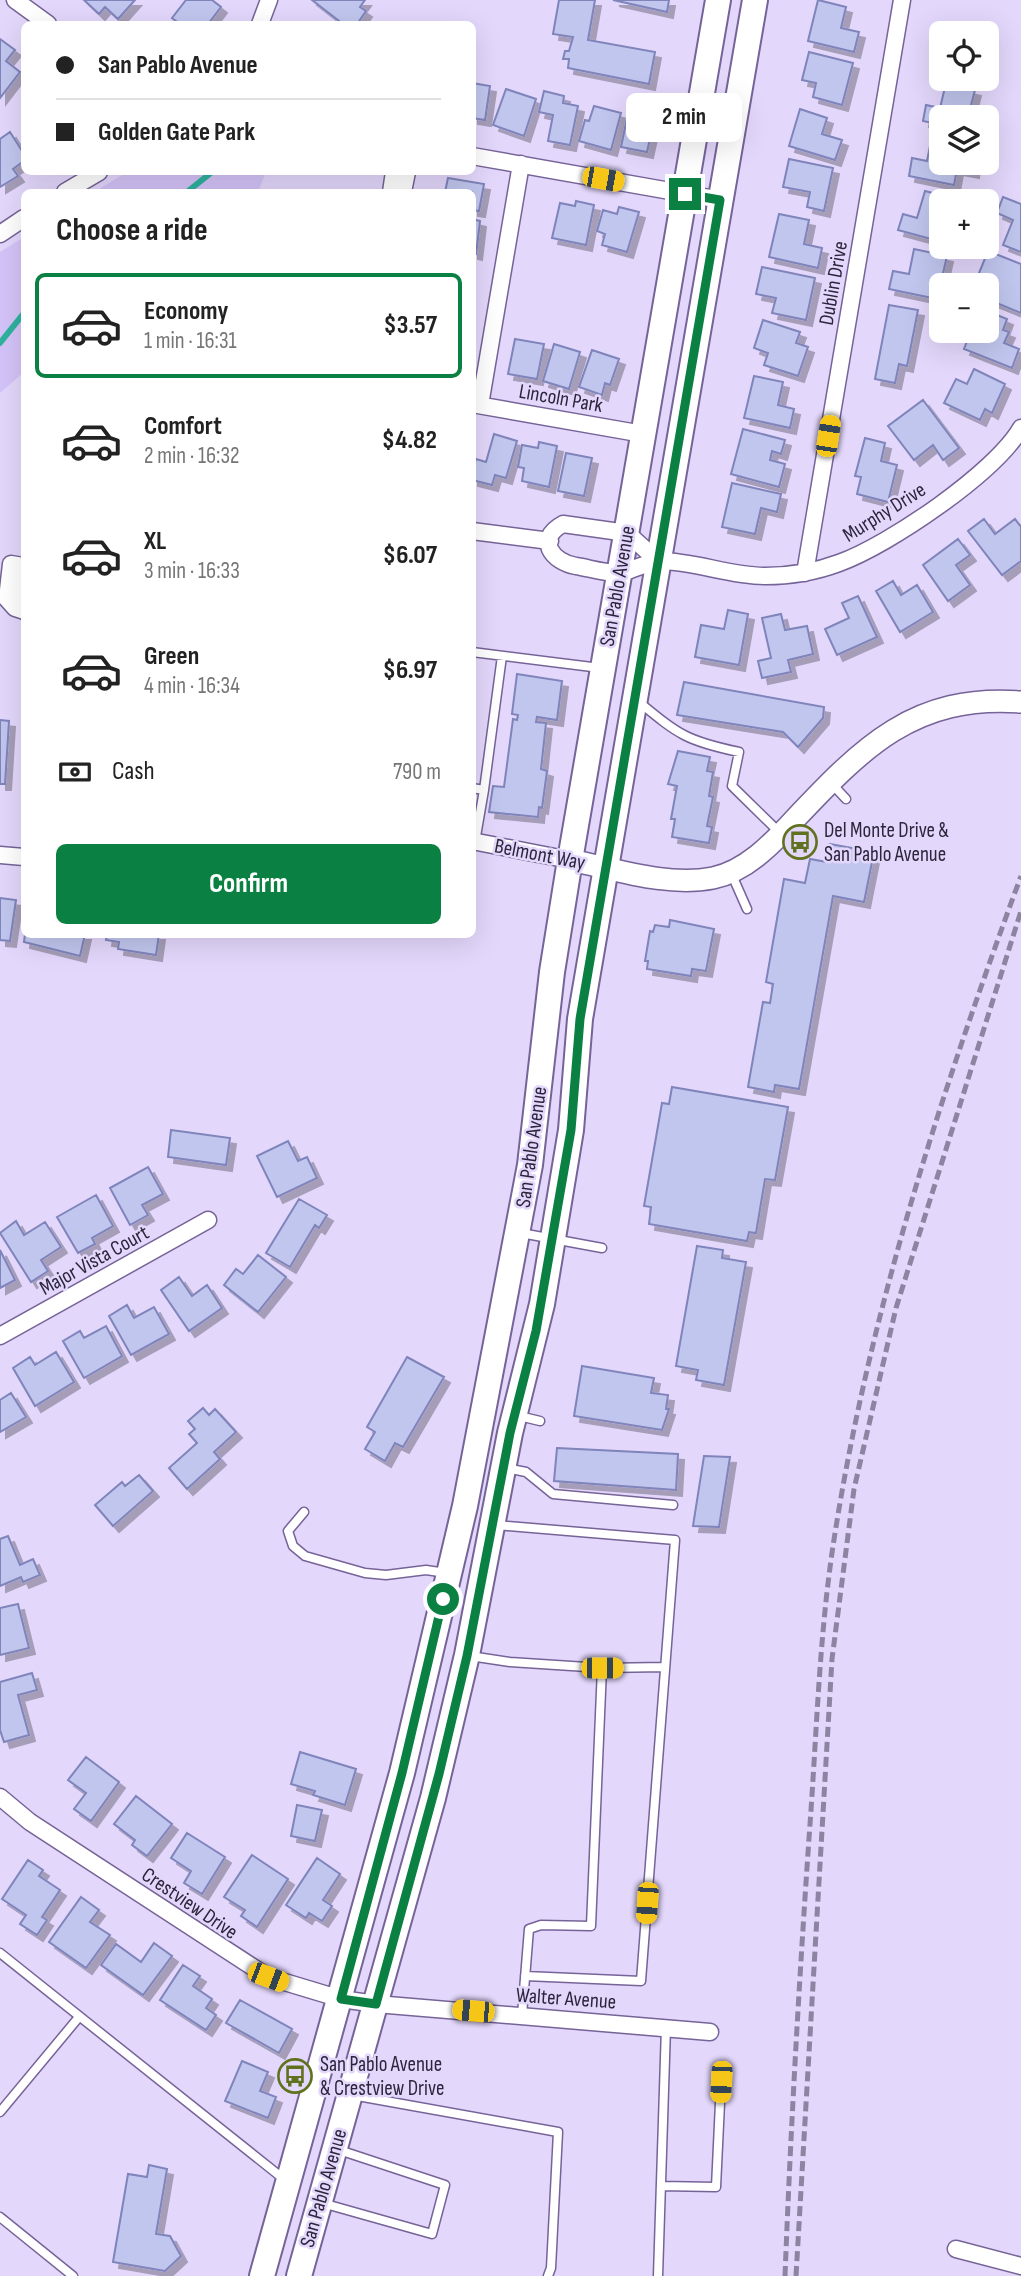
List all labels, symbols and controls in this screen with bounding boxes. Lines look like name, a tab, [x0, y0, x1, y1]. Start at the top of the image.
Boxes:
map controls	[929, 21, 999, 343]
button: locate	[929, 21, 999, 91]
text: San Pablo Avenue	[98, 50, 258, 81]
callout: 2 min	[627, 92, 743, 142]
text: 2 min	[662, 103, 706, 131]
button: layers	[929, 105, 999, 175]
text: Golden Gate Park	[98, 117, 255, 148]
car	[581, 165, 626, 193]
route end	[669, 178, 701, 210]
button: +	[929, 189, 999, 259]
text: Choose a ride	[56, 211, 208, 250]
street label: Dublin Drive	[814, 239, 853, 327]
button: −	[929, 273, 999, 343]
icon: car	[60, 294, 123, 357]
text: Economy	[144, 296, 228, 327]
text: $3.57	[383, 310, 437, 341]
text: 1 min · 16:31	[144, 327, 237, 355]
street label: Lincoln Park	[517, 379, 605, 418]
icon: car	[60, 409, 123, 472]
text: Comfort	[144, 411, 222, 442]
car	[815, 414, 842, 458]
text: $4.82	[382, 425, 437, 456]
text: 2 min · 16:32	[144, 442, 240, 470]
street label: Murphy Drive	[838, 477, 930, 548]
icon: car	[60, 524, 123, 587]
street label: San Pablo Avenue	[595, 524, 640, 648]
text: XL	[144, 526, 166, 557]
text: $6.07	[383, 540, 437, 571]
text: 3 min · 16:33	[144, 557, 240, 585]
icon: car	[60, 639, 123, 702]
text: Green	[144, 641, 199, 672]
text: $6.97	[383, 655, 437, 686]
text: 4 min · 16:34	[144, 672, 240, 700]
icon: cash	[56, 753, 94, 791]
text: Cash	[112, 756, 155, 787]
text: 790 m	[393, 758, 441, 786]
place label: Del Monte Drive & San Pablo Avenue	[824, 818, 949, 867]
bus stop icon: Del Monte Drive & San Pablo Avenue	[781, 823, 819, 861]
street label: Belmont Way	[492, 833, 587, 876]
button: Confirm	[56, 844, 441, 924]
street label: San Pablo Avenue	[511, 1085, 552, 1209]
street label: Major Vista Court	[35, 1220, 153, 1301]
route start	[427, 1583, 459, 1615]
car	[582, 1658, 624, 1679]
street label: Crestview Drive	[137, 1862, 242, 1945]
car	[636, 1881, 659, 1925]
car	[245, 1960, 292, 1994]
street label: Walter Avenue	[515, 1983, 617, 2014]
car	[452, 1999, 495, 2023]
place label: San Pablo Avenue & Crestview Drive	[320, 2052, 444, 2101]
bus stop icon: San Pablo Avenue & Crestview Drive	[276, 2057, 314, 2095]
car	[710, 2060, 733, 2104]
street label: San Pablo Avenue	[295, 2126, 352, 2250]

